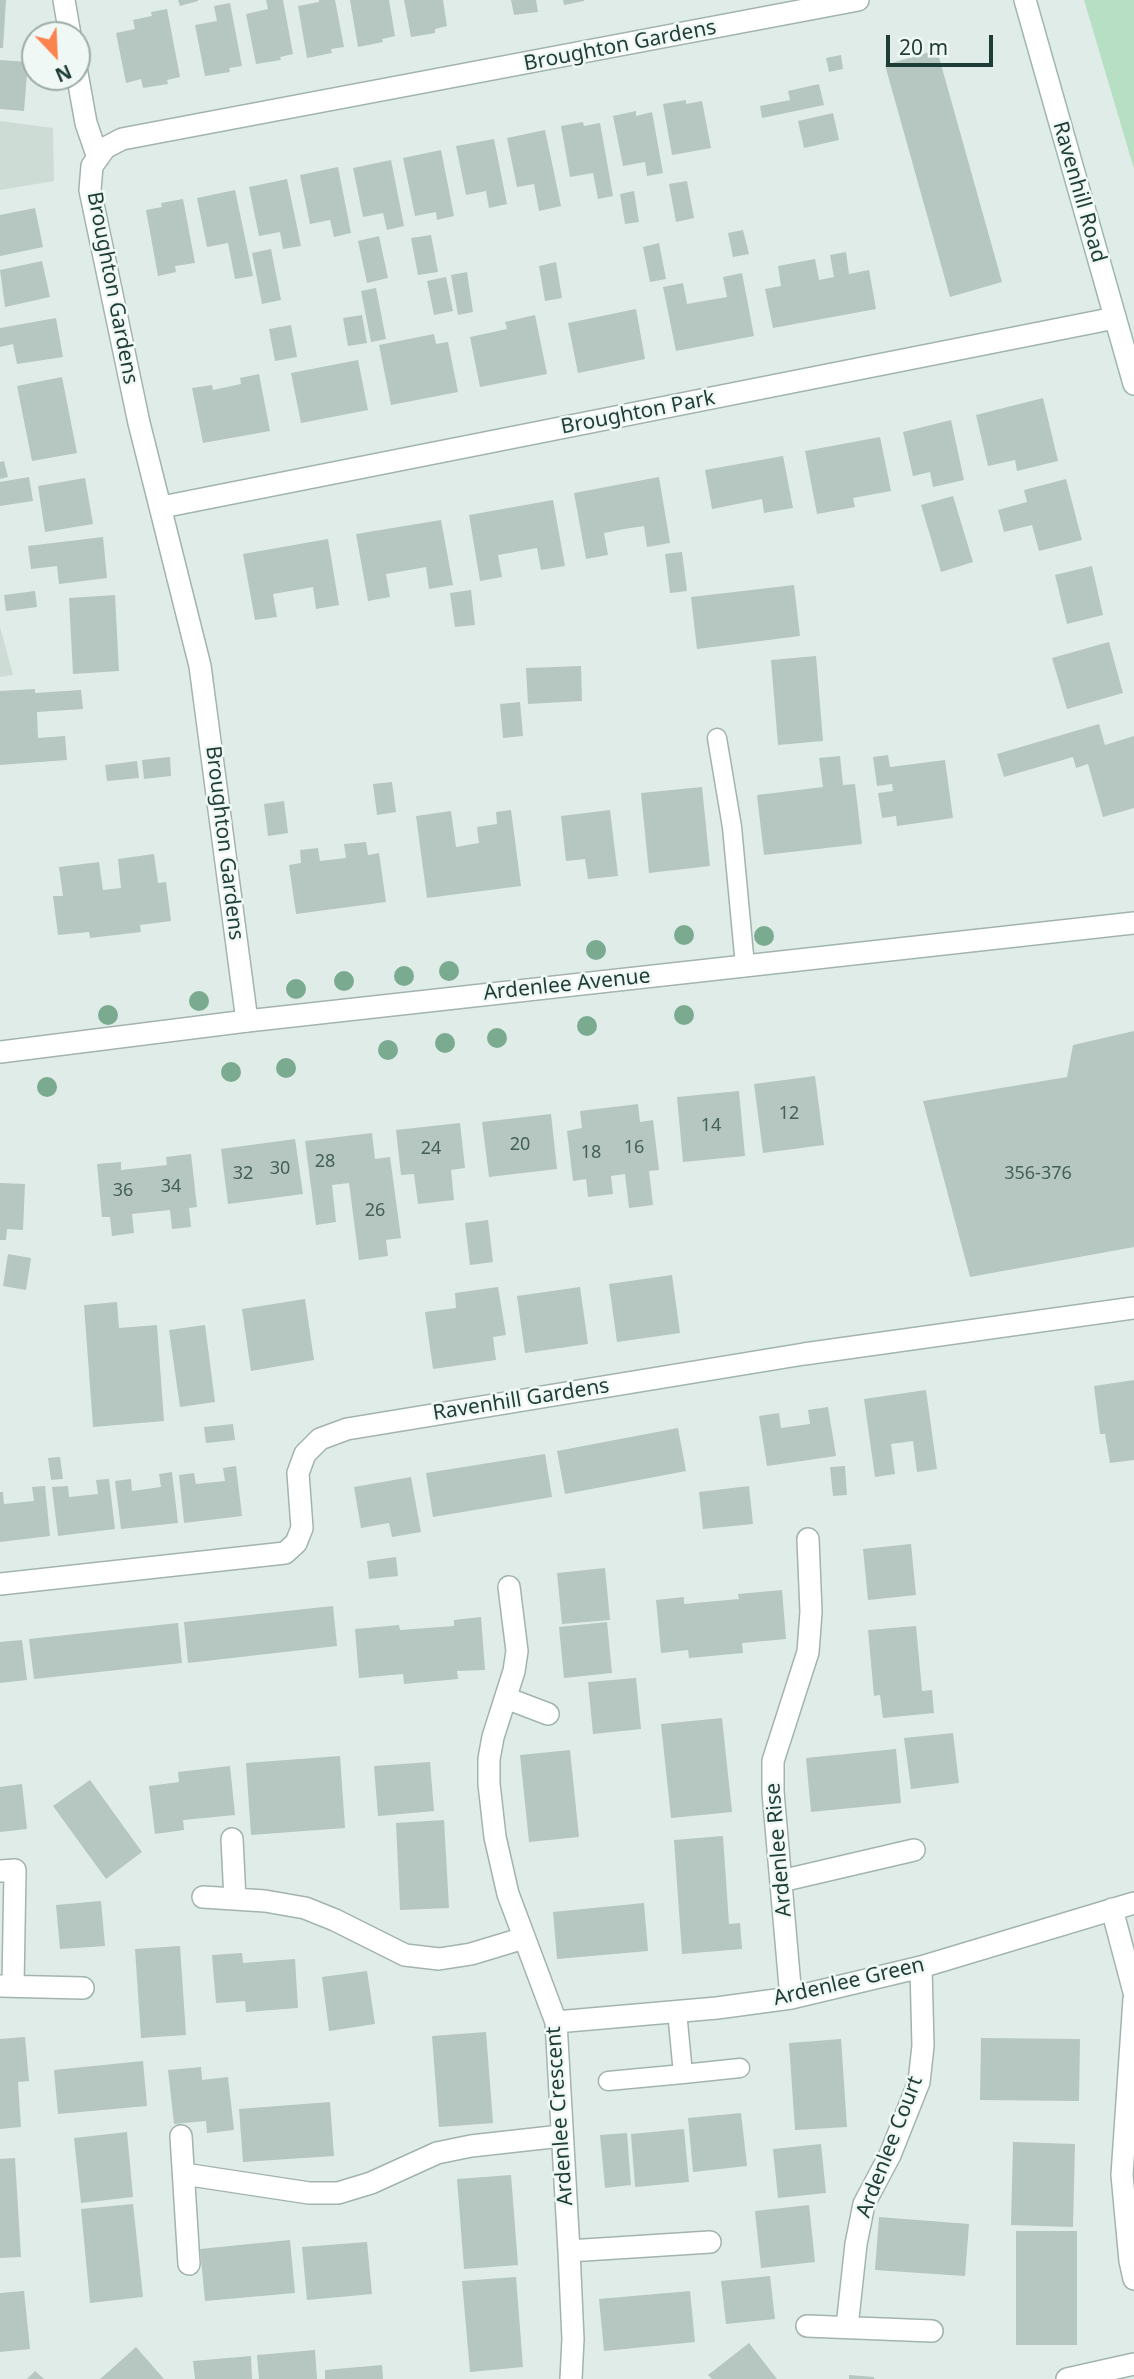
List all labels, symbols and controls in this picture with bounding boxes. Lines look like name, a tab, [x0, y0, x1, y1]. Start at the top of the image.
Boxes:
street label: Broughton Gardens	[522, 15, 718, 77]
north arrow	[21, 21, 91, 91]
scale bar	[889, 21, 996, 65]
text: 20 m	[899, 33, 948, 61]
text: N	[51, 59, 76, 88]
street label: Ravenhill Road	[1047, 119, 1111, 265]
street label: Broughton Gardens	[81, 190, 143, 386]
street label: Broughton Park	[559, 386, 717, 440]
street label: Broughton Gardens	[200, 745, 248, 941]
street label: Ardenlee Avenue	[482, 964, 652, 1006]
house number: 12	[779, 1103, 799, 1125]
house number: 14	[701, 1115, 721, 1137]
house number: 20	[510, 1134, 530, 1156]
house number: 16	[624, 1137, 644, 1159]
house number: 24	[421, 1138, 441, 1160]
house number: 18	[581, 1142, 601, 1164]
house number: 28	[315, 1151, 335, 1173]
house number: 30	[270, 1158, 290, 1180]
house number: 32	[233, 1163, 253, 1185]
house number: 356-376	[1004, 1163, 1072, 1185]
house number: 34	[161, 1176, 181, 1198]
house number: 36	[113, 1180, 133, 1202]
house number: 26	[365, 1200, 385, 1222]
street label: Ravenhill Gardens	[431, 1374, 611, 1426]
street label: Ardenlee Rise	[761, 1782, 797, 1918]
street label: Ardenlee Green	[771, 1952, 927, 2012]
street label: Ardenlee Crescent	[541, 2025, 579, 2207]
street label: Ardenlee Court	[852, 2073, 928, 2221]

